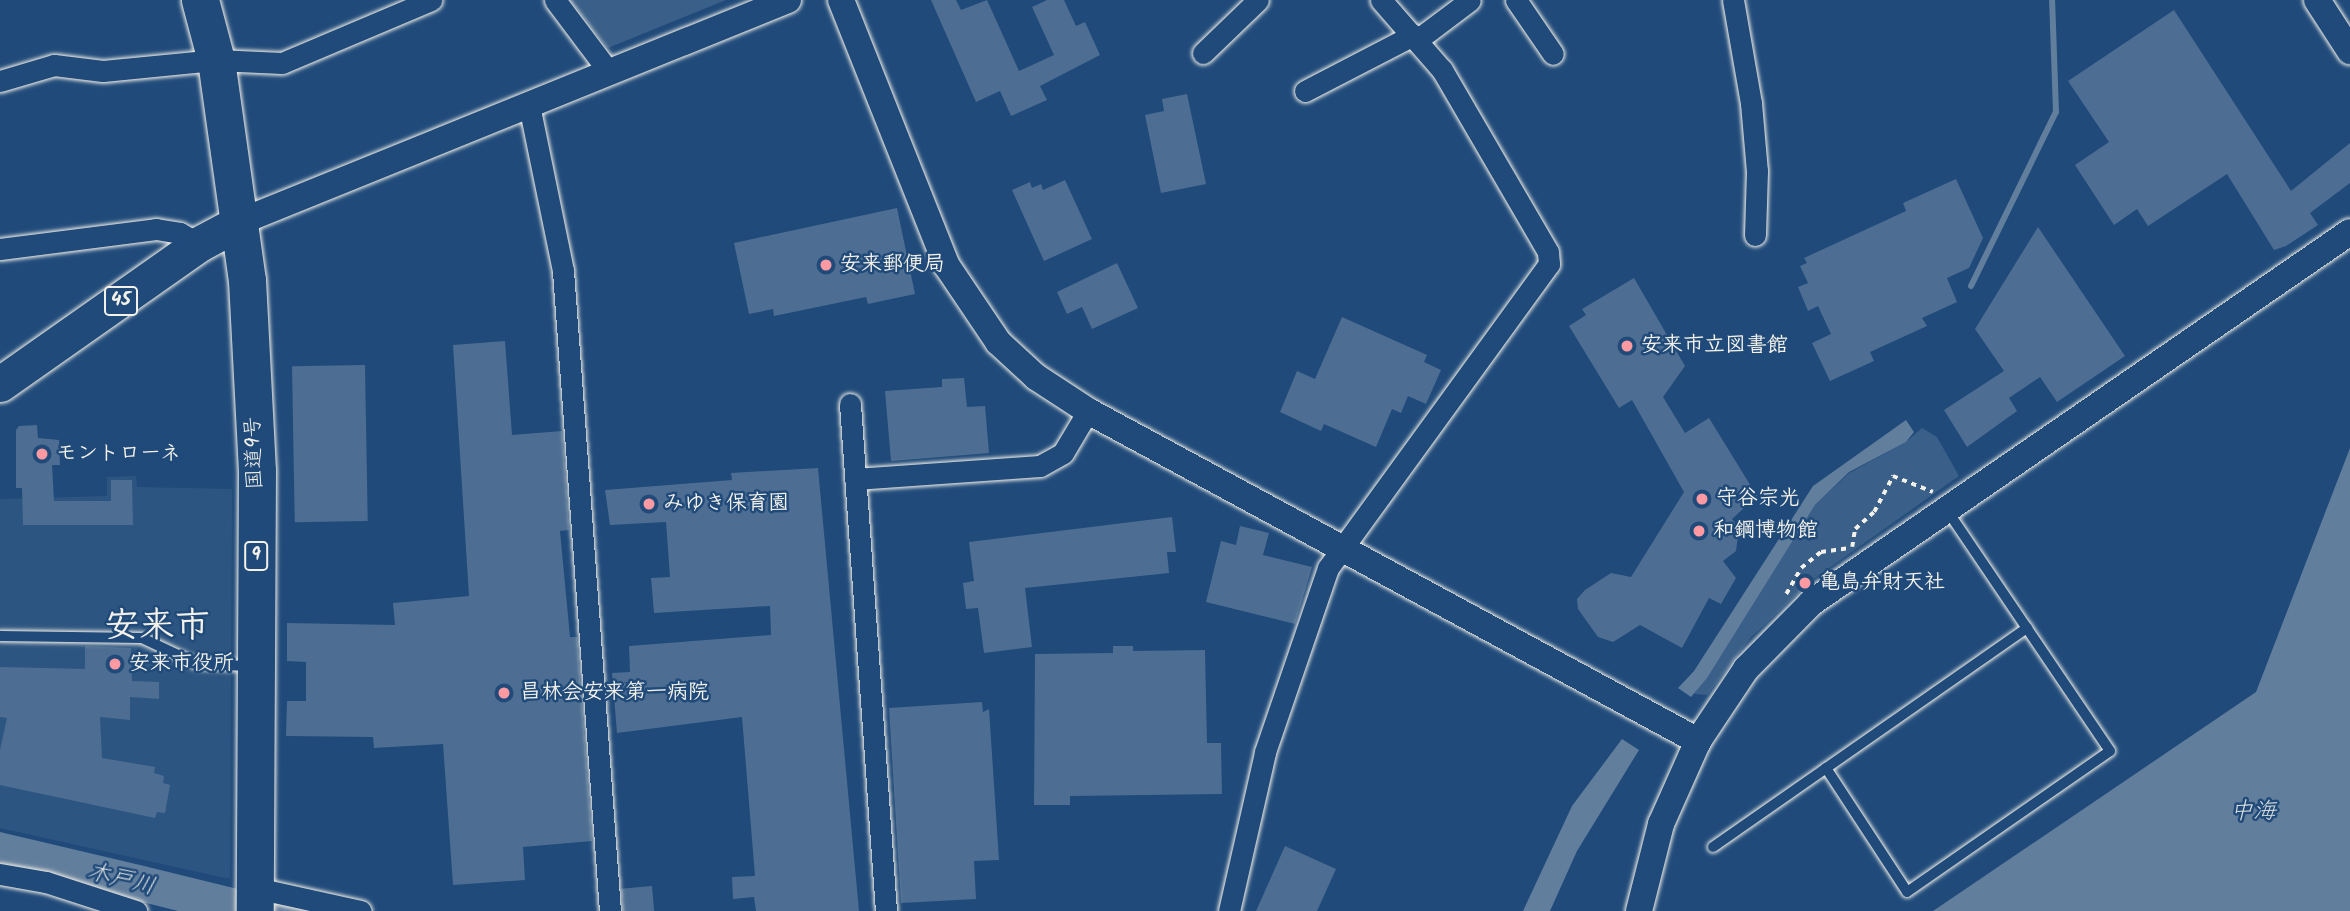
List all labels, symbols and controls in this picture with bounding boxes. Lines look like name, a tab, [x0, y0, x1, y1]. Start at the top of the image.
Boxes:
place label: 安来郵便局	[840, 252, 945, 278]
marker: 安来郵便局	[818, 257, 834, 273]
road number: 45	[104, 286, 138, 316]
place label: 安来市立図書館	[1641, 333, 1788, 359]
marker: 安来市立図書館	[1619, 338, 1635, 354]
street label: 国道9号	[241, 416, 269, 490]
place label: モントローネ	[56, 441, 182, 467]
marker: モントローネ	[34, 446, 50, 462]
place label: 守谷宗光	[1716, 486, 1800, 512]
place label: みゆき保育園	[663, 491, 789, 517]
marker: 守谷宗光	[1694, 491, 1710, 507]
marker: みゆき保育園	[641, 496, 657, 512]
place label: 和鋼博物館	[1713, 518, 1818, 544]
marker: 和鋼博物館	[1691, 523, 1707, 539]
road number: 9	[244, 540, 268, 572]
place label: 亀島弁財天社	[1819, 570, 1945, 596]
marker: 亀島弁財天社	[1797, 575, 1813, 591]
district label: 安来市	[105, 606, 209, 648]
place label: 安来市役所	[129, 651, 234, 677]
marker: 安来市役所	[107, 656, 123, 672]
place label: 昌林会安来第一病院	[520, 680, 709, 706]
marker: 昌林会安来第一病院	[494, 683, 514, 703]
water label: 中海	[2230, 798, 2276, 826]
water label: 木戸川	[84, 858, 158, 902]

